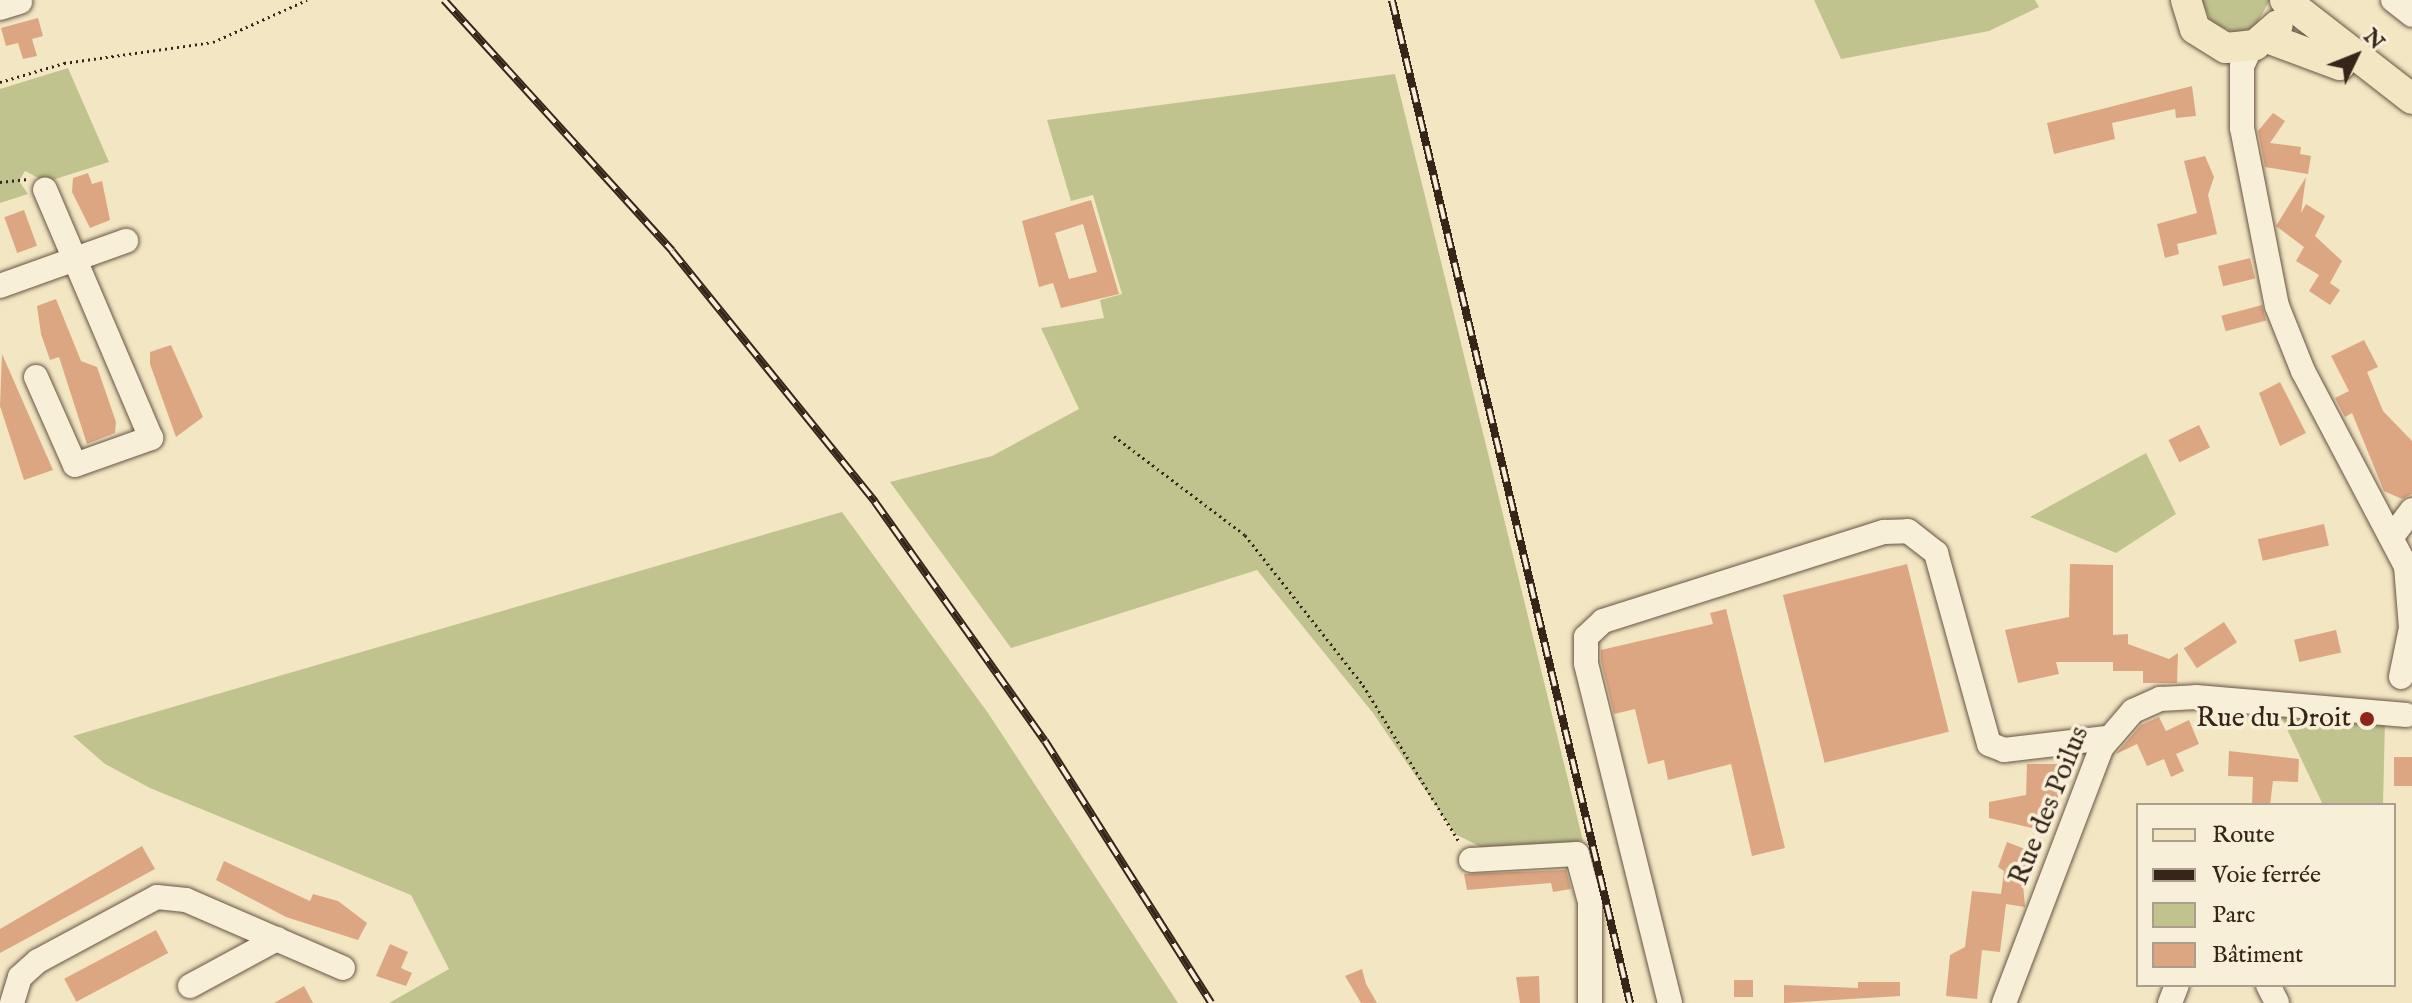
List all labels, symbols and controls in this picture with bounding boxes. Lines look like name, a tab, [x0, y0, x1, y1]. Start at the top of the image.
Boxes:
north arrow	[2316, 16, 2396, 96]
text: N	[2357, 23, 2390, 56]
place label: Rue du Droit	[2196, 702, 2351, 736]
marker: Rue du Droit	[2358, 710, 2376, 728]
street label: Rue des Poilus	[2003, 722, 2097, 890]
legend	[2136, 803, 2396, 987]
text: Route	[2212, 820, 2275, 851]
text: Voie ferrée	[2212, 860, 2321, 891]
text: Parc	[2212, 900, 2255, 931]
text: Bâtiment	[2212, 940, 2303, 971]

